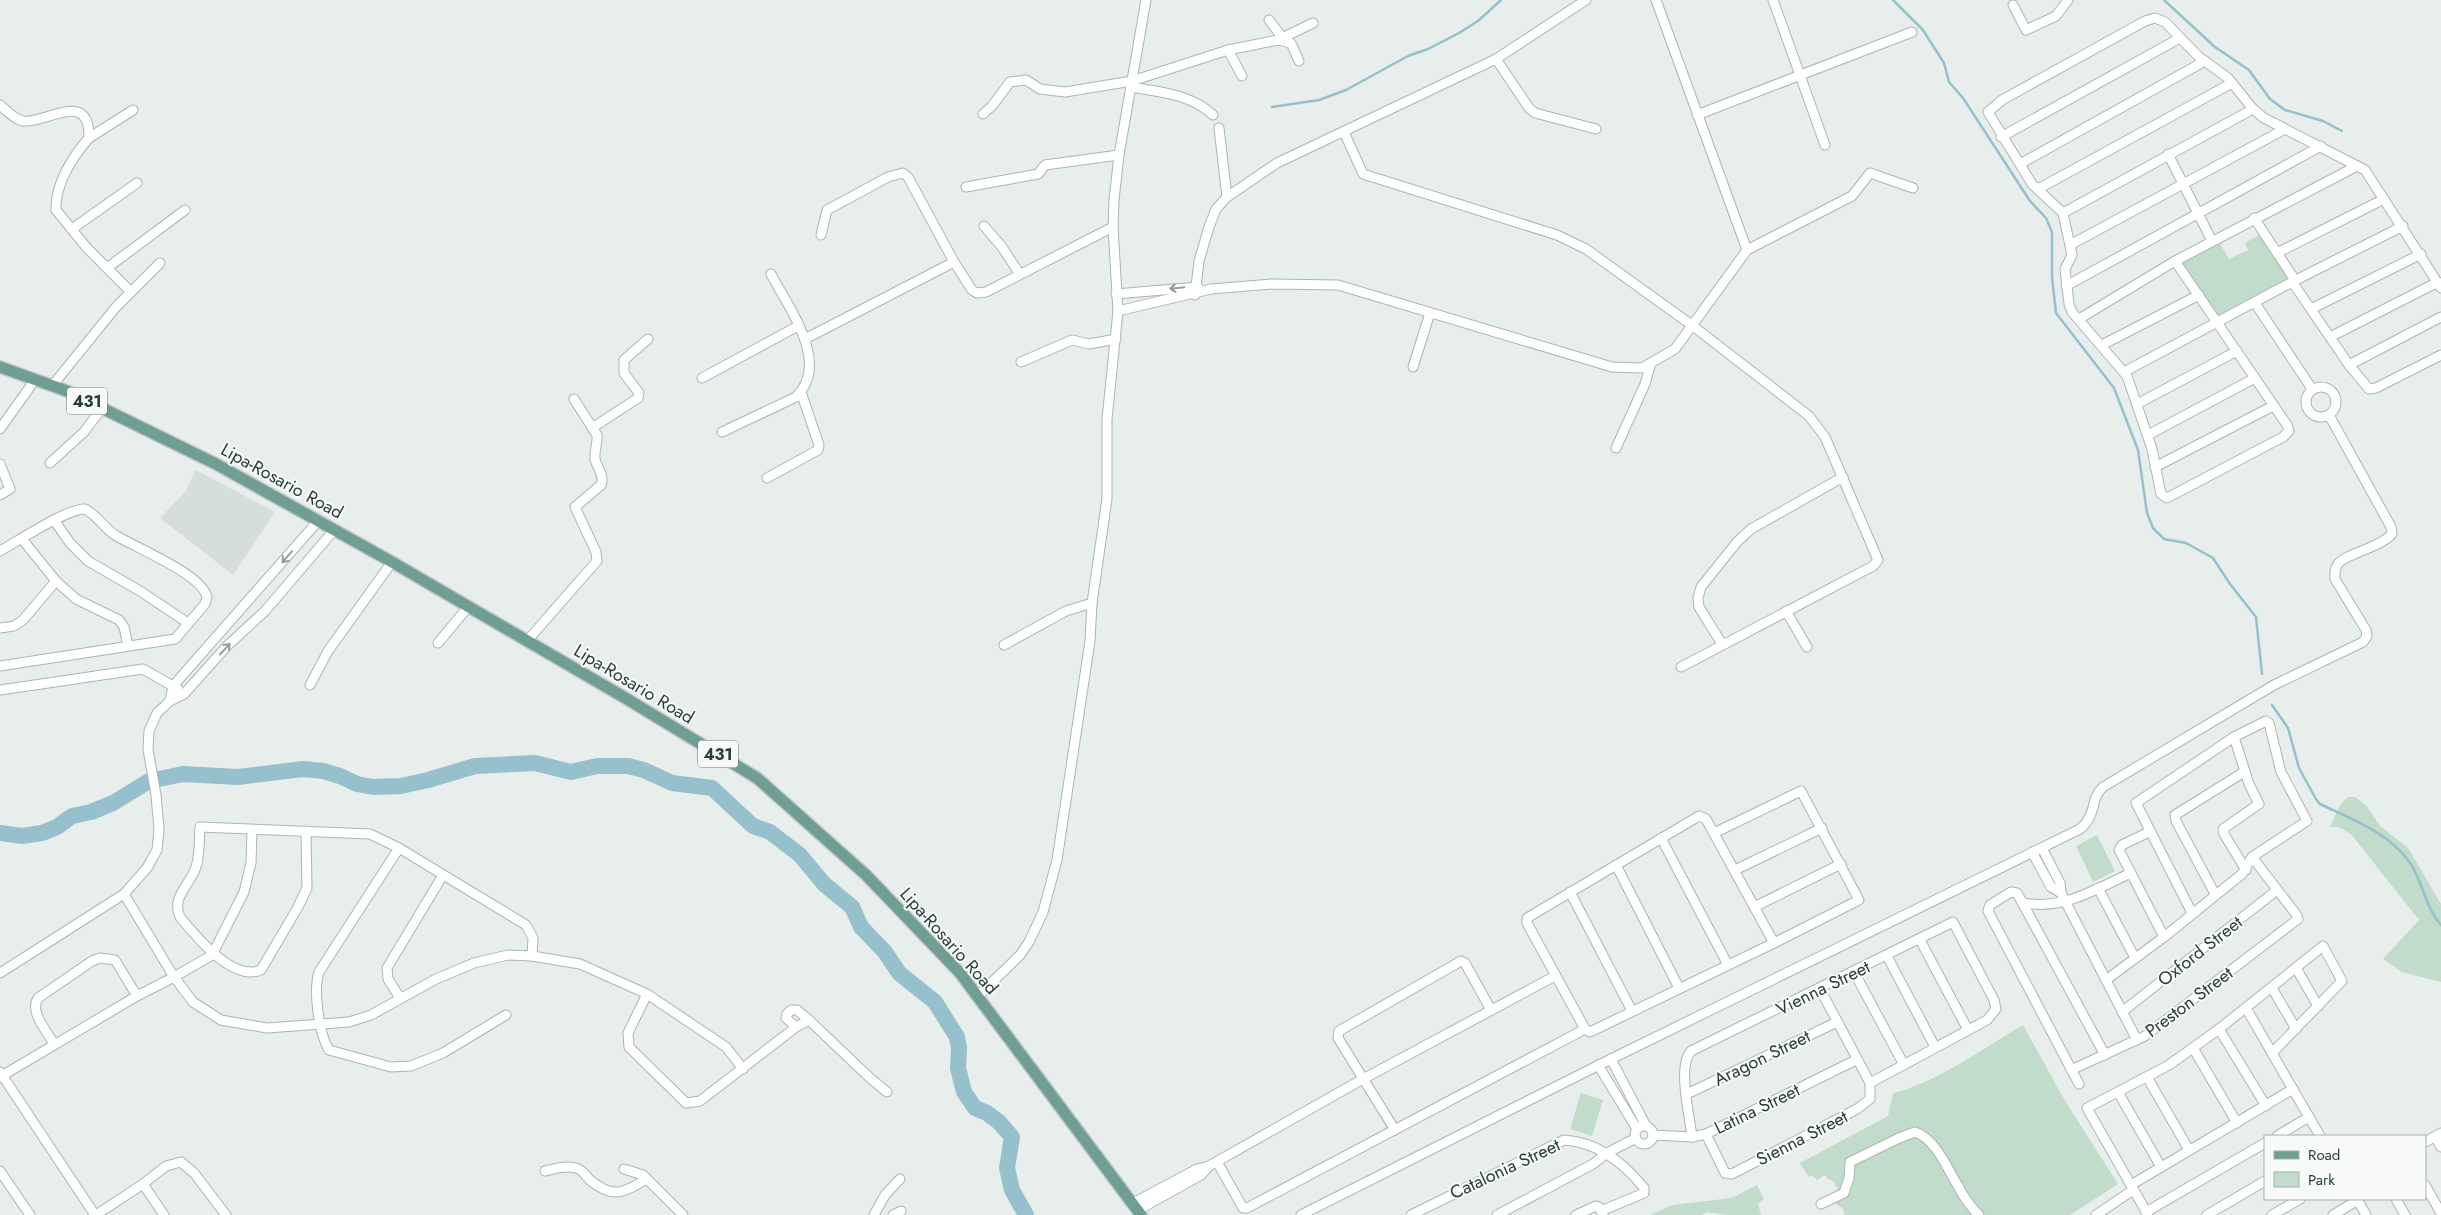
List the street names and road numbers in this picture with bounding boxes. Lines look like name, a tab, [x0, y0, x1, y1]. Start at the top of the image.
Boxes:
road number: 431	[67, 388, 107, 414]
street label: Lipa-Rosario Road	[216, 437, 348, 525]
street label: Lipa-Rosario Road	[569, 638, 699, 730]
road number: 431	[698, 741, 738, 768]
street label: Lipa-Rosario Road	[894, 882, 1004, 1000]
street label: Oxford Street	[2152, 909, 2249, 993]
street label: Vienna Street	[1772, 954, 1875, 1022]
street label: Preston Street	[2140, 960, 2239, 1044]
street label: Aragon Street	[1709, 1023, 1815, 1093]
street label: Latina Street	[1710, 1077, 1805, 1141]
street label: Sienna Street	[1752, 1103, 1853, 1172]
street label: Catalonia Street	[1446, 1132, 1565, 1206]

